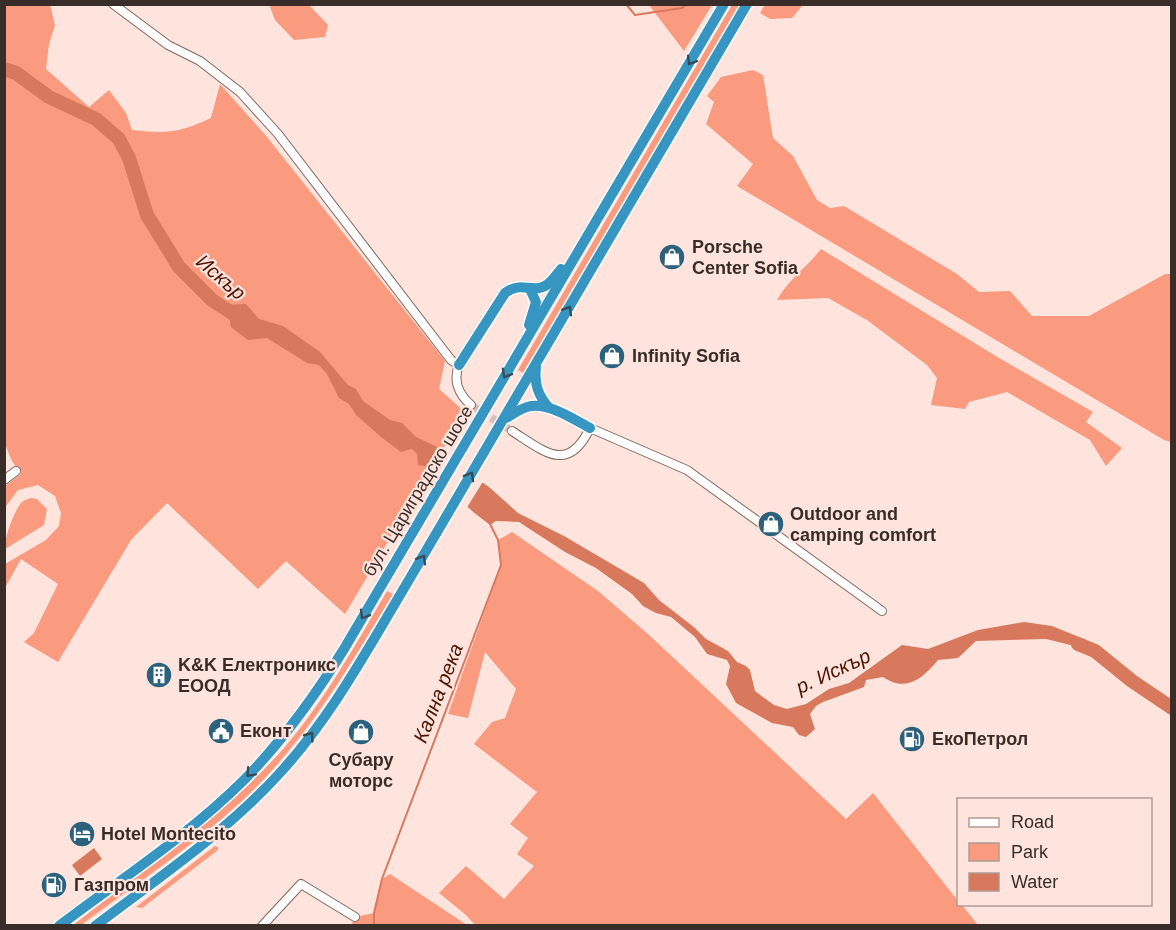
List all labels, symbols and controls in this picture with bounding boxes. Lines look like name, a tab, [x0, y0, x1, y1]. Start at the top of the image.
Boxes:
one-way arrow	[686, 55, 698, 65]
place label: Porsche Center Sofia	[692, 237, 799, 278]
shop icon: Porsche Center Sofia	[657, 242, 687, 272]
water label: Искър	[192, 250, 250, 304]
one-way arrow	[561, 306, 572, 316]
shop icon: Infinity Sofia	[597, 341, 627, 371]
place label: Infinity Sofia	[632, 346, 741, 366]
one-way arrow	[502, 367, 514, 378]
street label: бул. Цариградско шосе	[359, 402, 477, 580]
one-way arrow	[463, 472, 474, 482]
place label: Outdoor and camping comfort	[790, 504, 936, 545]
shop icon: Outdoor and camping comfort	[756, 509, 786, 539]
one-way arrow	[414, 555, 426, 565]
one-way arrow	[360, 609, 371, 619]
water label: Кална река	[409, 640, 467, 746]
water label: р. Искър	[791, 644, 874, 698]
place label: K&K Електроникс ЕООД	[178, 655, 336, 696]
building icon: K&K Електроникс ЕООД	[144, 660, 174, 690]
public building icon: Еконт	[206, 716, 236, 746]
shop icon: Субару моторс	[346, 717, 376, 747]
place label: Еконт	[240, 721, 292, 741]
fuel station icon: ЕкоПетрол	[897, 724, 927, 754]
place label: ЕкоПетрол	[932, 729, 1028, 749]
one-way arrow	[303, 732, 314, 743]
place label: Субару моторс	[329, 750, 393, 791]
one-way arrow	[246, 766, 257, 777]
legend	[957, 798, 1152, 906]
text: Road	[1011, 812, 1054, 832]
hotel icon: Hotel Montecito	[67, 819, 97, 849]
place label: Hotel Montecito	[101, 824, 236, 844]
text: Park	[1011, 842, 1049, 862]
fuel station icon: Газпром	[39, 870, 69, 900]
text: Water	[1011, 872, 1058, 892]
place label: Газпром	[74, 875, 149, 895]

